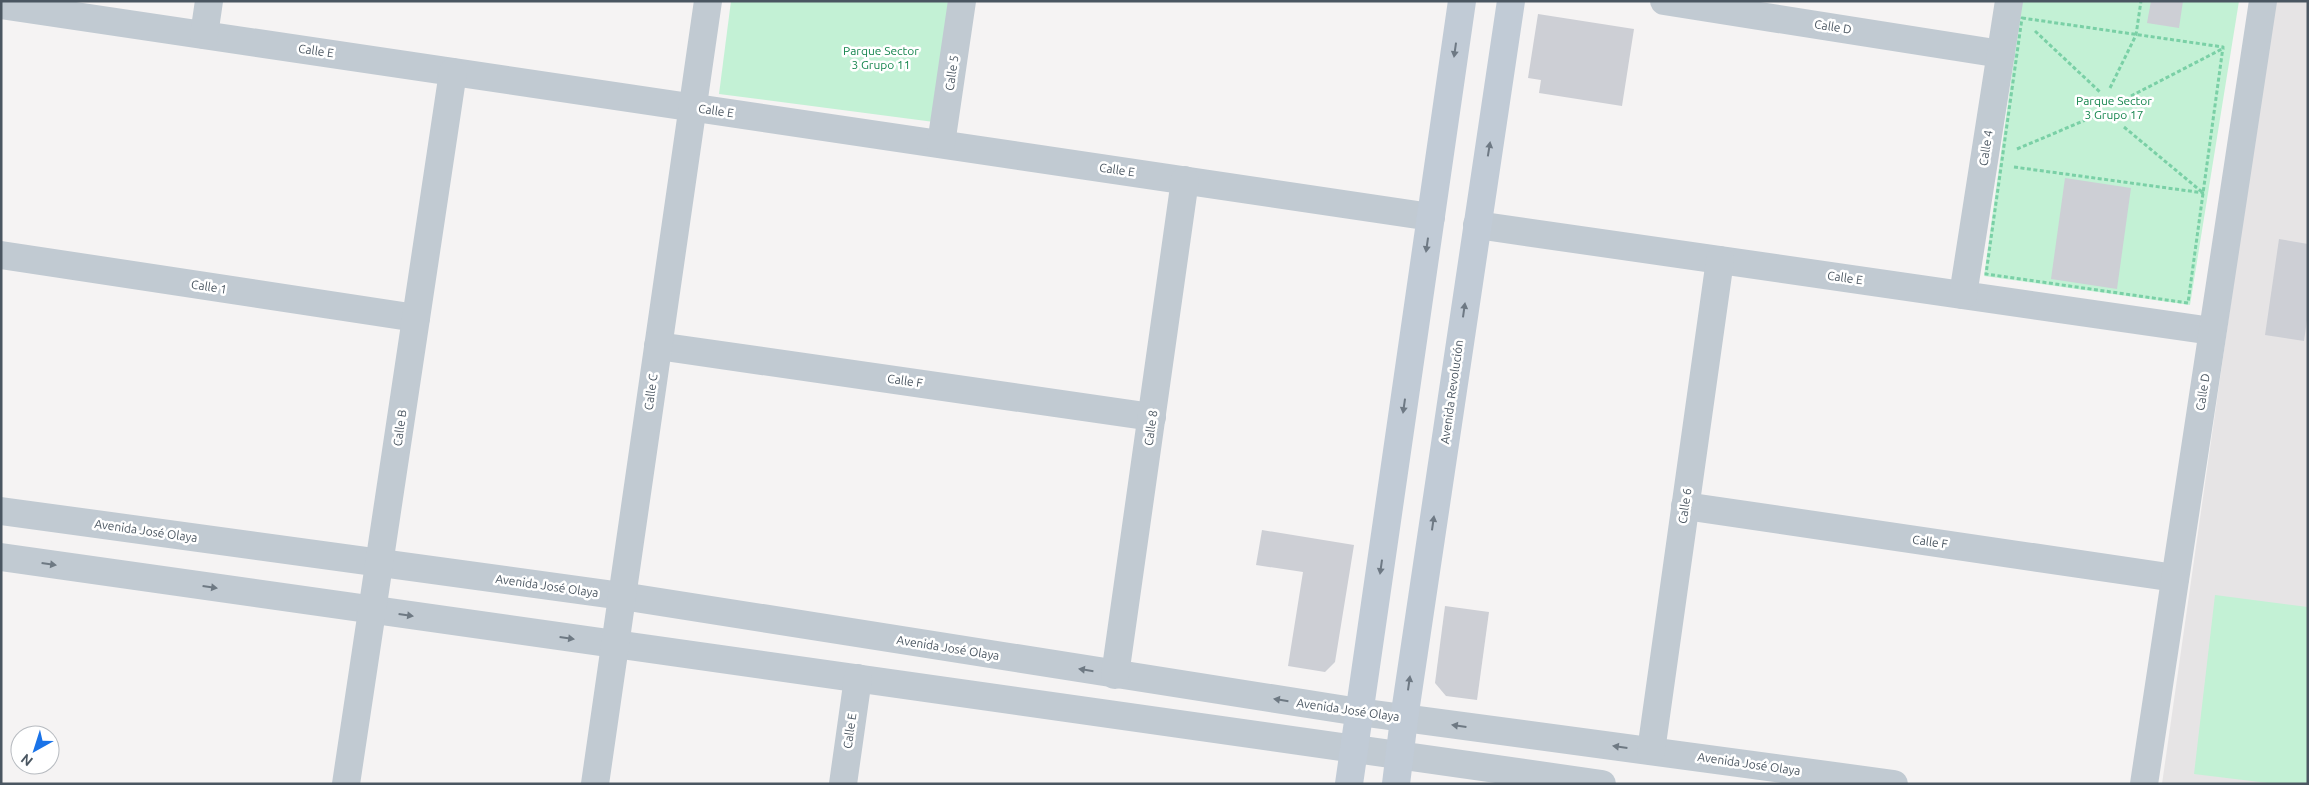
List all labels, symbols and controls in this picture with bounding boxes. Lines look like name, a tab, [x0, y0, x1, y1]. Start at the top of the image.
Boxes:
street label: Calle D	[1813, 17, 1853, 36]
street label: Calle E	[297, 42, 335, 59]
one-way arrow	[1451, 42, 1459, 58]
park label: Parque Sector 3 Grupo 11	[843, 44, 919, 71]
street label: Calle 5	[943, 54, 960, 92]
park label: Parque Sector 3 Grupo 17	[2076, 94, 2152, 121]
street label: Calle E	[697, 102, 735, 119]
street label: Calle 4	[1976, 129, 1995, 167]
one-way arrow	[1485, 141, 1493, 157]
street label: Calle E	[1098, 161, 1136, 178]
one-way arrow	[1423, 237, 1431, 253]
street label: Calle E	[1826, 269, 1864, 286]
street label: Calle 1	[190, 277, 228, 296]
one-way arrow	[1461, 302, 1469, 318]
street label: Avenida Revolución	[1438, 339, 1465, 445]
street label: Calle C	[642, 372, 660, 411]
street label: Calle F	[887, 372, 924, 389]
street label: Calle D	[2193, 372, 2212, 412]
one-way arrow	[1400, 398, 1408, 414]
street label: Calle B	[391, 409, 409, 447]
street label: Calle 8	[1142, 409, 1159, 447]
street label: Calle 6	[1676, 487, 1693, 525]
one-way arrow	[1429, 514, 1437, 530]
street label: Avenida José Olaya	[94, 517, 198, 544]
street label: Calle F	[1912, 533, 1949, 550]
one-way arrow	[1376, 559, 1384, 575]
one-way arrow	[42, 560, 58, 568]
street label: Avenida José Olaya	[495, 572, 599, 599]
one-way arrow	[203, 583, 219, 591]
one-way arrow	[398, 611, 414, 619]
street label: Avenida José Olaya	[896, 633, 1000, 662]
one-way arrow	[559, 634, 575, 642]
one-way arrow	[1077, 666, 1093, 674]
one-way arrow	[1405, 675, 1413, 691]
one-way arrow	[1273, 696, 1289, 704]
street label: Avenida José Olaya	[1296, 696, 1400, 723]
street label: Calle E	[841, 712, 858, 750]
one-way arrow	[1451, 722, 1467, 730]
north arrow	[10, 725, 60, 775]
one-way arrow	[1612, 743, 1628, 751]
street label: Avenida José Olaya	[1697, 750, 1801, 777]
text: N	[18, 751, 36, 770]

